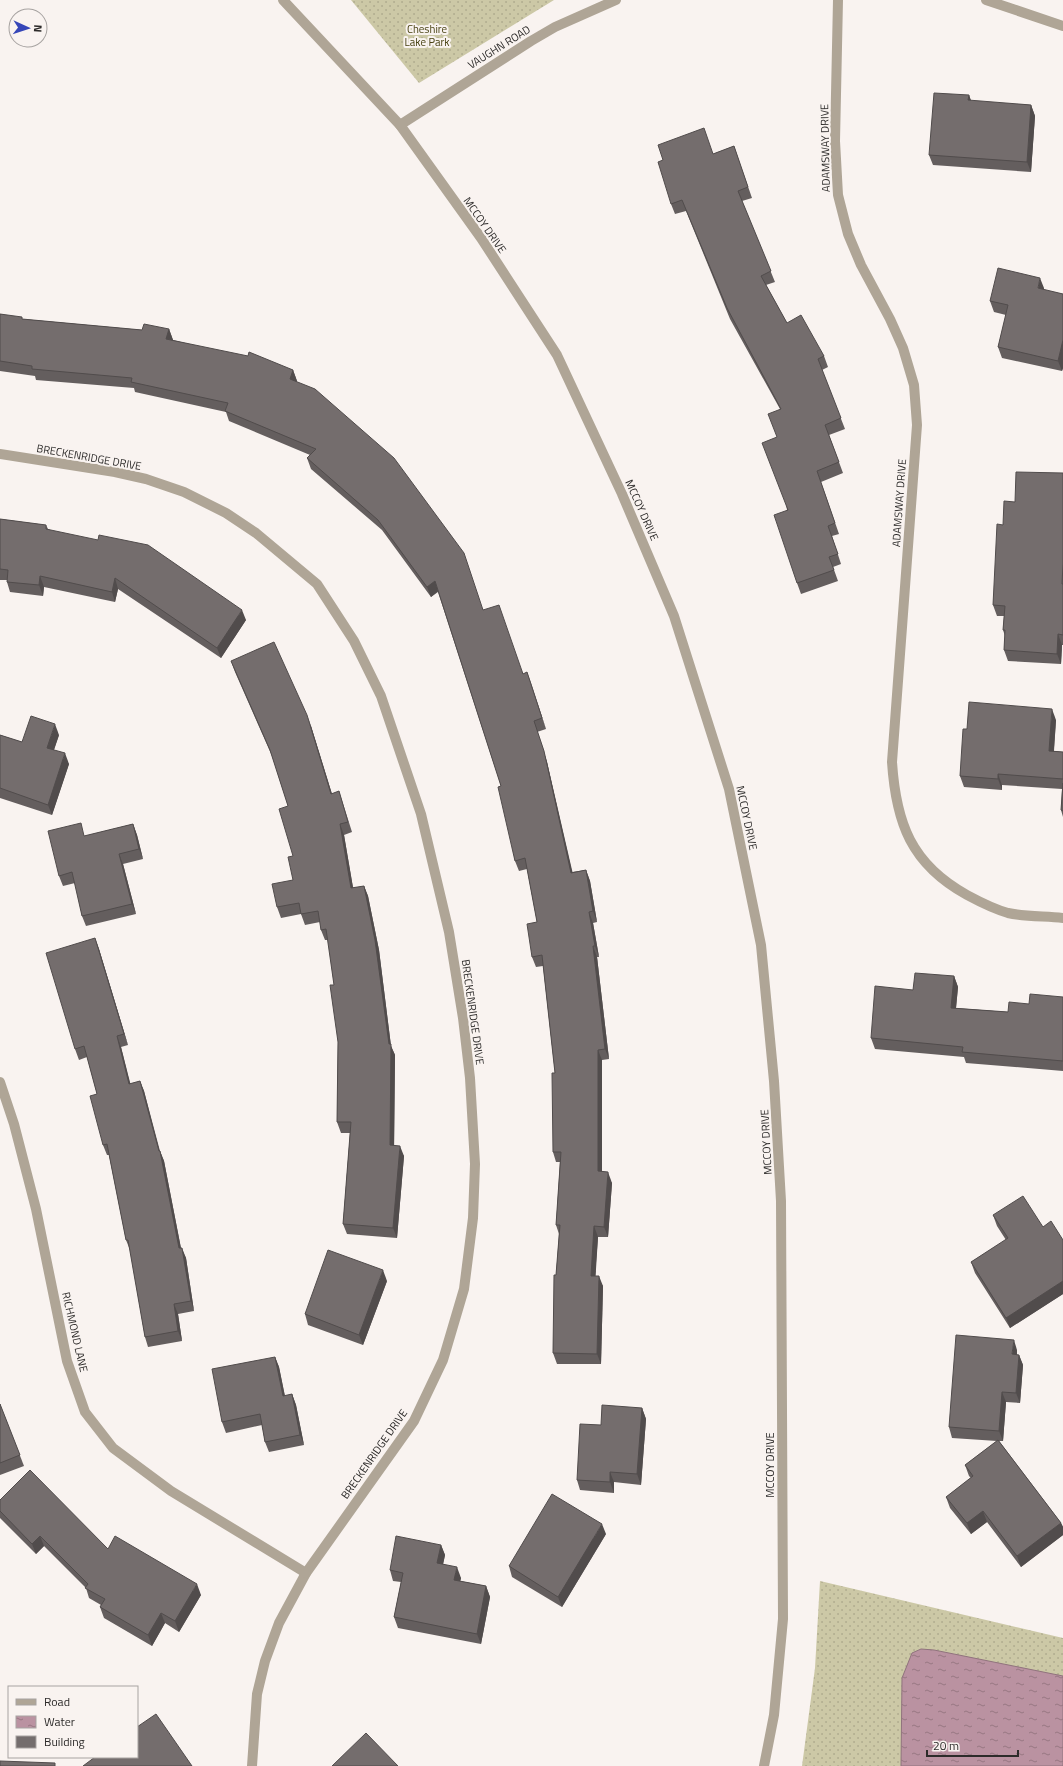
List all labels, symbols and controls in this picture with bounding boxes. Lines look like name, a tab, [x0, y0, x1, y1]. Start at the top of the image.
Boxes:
north arrow	[8, 8, 48, 48]
park label: Cheshire Lake Park	[405, 21, 450, 50]
street label: VAUGHN ROAD	[465, 21, 533, 73]
text: N	[30, 24, 46, 33]
street label: ADAMSWAY DRIVE	[816, 104, 834, 192]
street label: MCCOY DRIVE	[460, 194, 510, 256]
street label: BRECKENRIDGE DRIVE	[35, 440, 143, 474]
street label: ADAMSWAY DRIVE	[888, 458, 910, 548]
street label: MCCOY DRIVE	[621, 477, 663, 543]
street label: MCCOY DRIVE	[732, 784, 762, 852]
street label: BRECKENRIDGE DRIVE	[458, 958, 488, 1066]
street label: MCCOY DRIVE	[756, 1109, 776, 1175]
street label: RICHMOND LANE	[58, 1290, 92, 1374]
street label: BRECKENRIDGE DRIVE	[337, 1406, 411, 1502]
street label: MCCOY DRIVE	[762, 1432, 778, 1498]
legend	[8, 1686, 138, 1758]
text: Road	[44, 1692, 70, 1711]
text: Water	[44, 1712, 75, 1731]
text: Building	[44, 1732, 85, 1751]
scale bar	[927, 1732, 1018, 1758]
text: 20 m	[933, 1736, 959, 1755]

